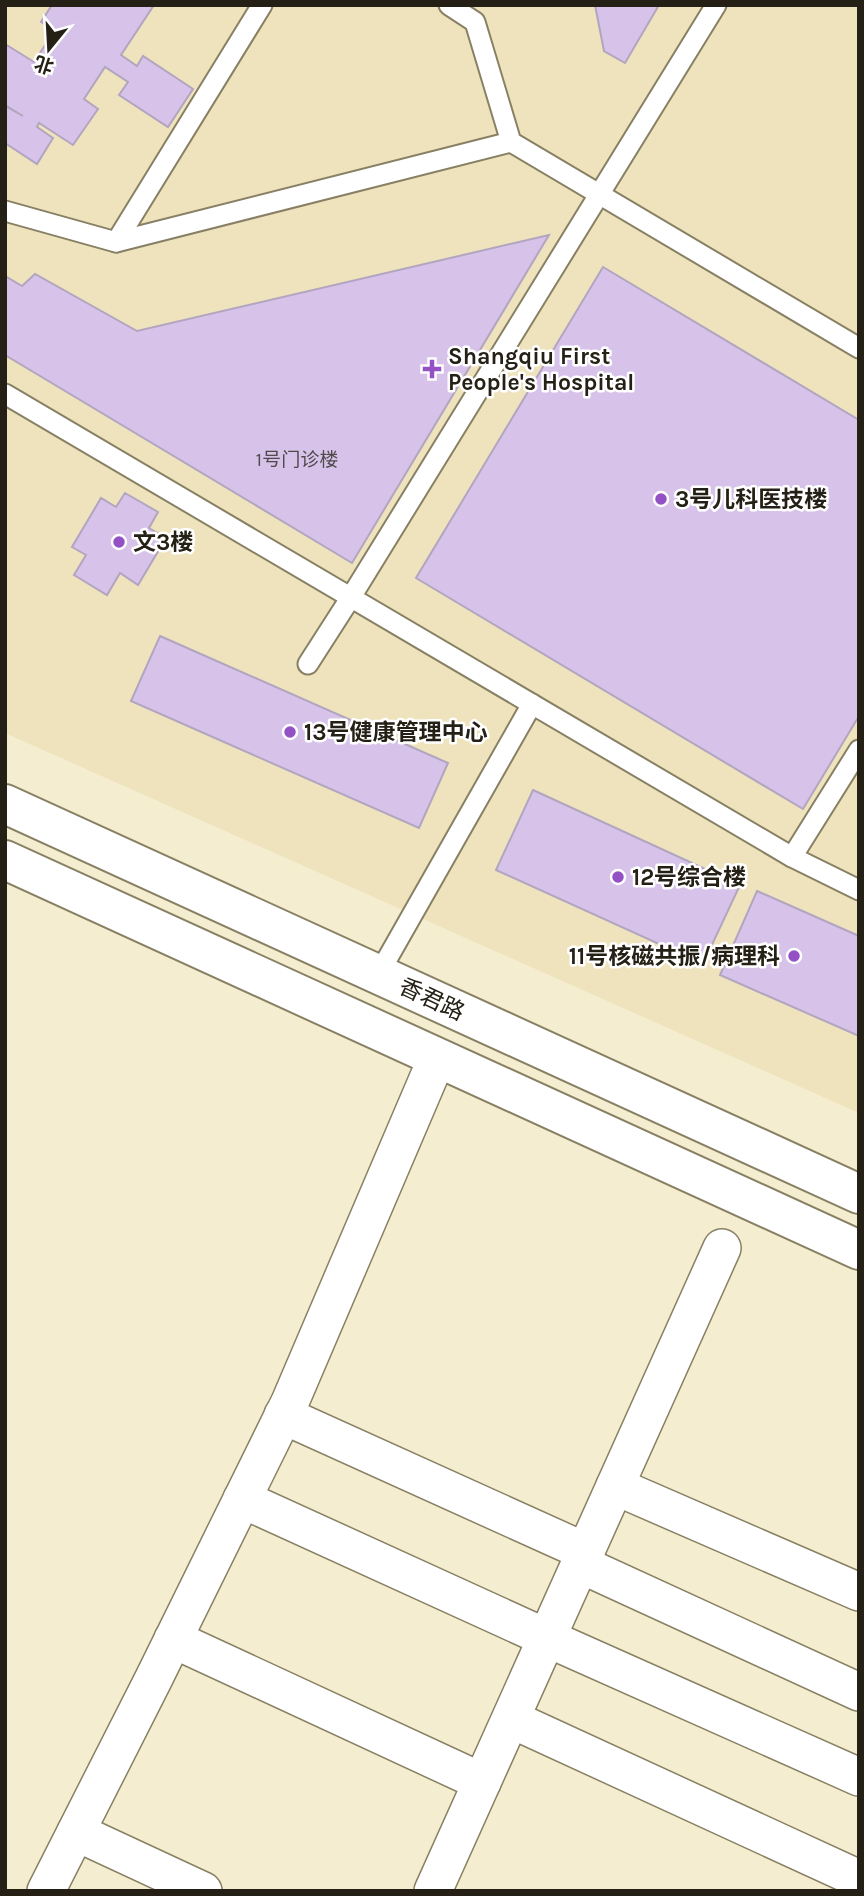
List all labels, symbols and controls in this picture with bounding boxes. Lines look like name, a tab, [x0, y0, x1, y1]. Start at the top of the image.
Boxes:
north arrow	[14, 14, 84, 84]
text: 北	[32, 51, 56, 78]
place label: Shangqiu First People's Hospital	[448, 343, 634, 396]
marker: Shangqiu First People's Hospital	[422, 359, 442, 379]
house number: 1号门诊楼	[256, 449, 338, 471]
place label: 3号儿科医技楼	[675, 486, 827, 513]
marker: 3号儿科医技楼	[653, 491, 669, 507]
place label: 文3楼	[133, 529, 193, 556]
marker: 文3楼	[111, 534, 127, 550]
place label: 13号健康管理中心	[304, 719, 488, 746]
marker: 13号健康管理中心	[282, 724, 298, 740]
place label: 12号综合楼	[632, 864, 746, 891]
marker: 12号综合楼	[610, 869, 626, 885]
place label: 11号核磁共振/病理科	[569, 943, 780, 970]
marker: 11号核磁共振/病理科	[786, 948, 802, 964]
street label: 香君路	[395, 973, 469, 1026]

